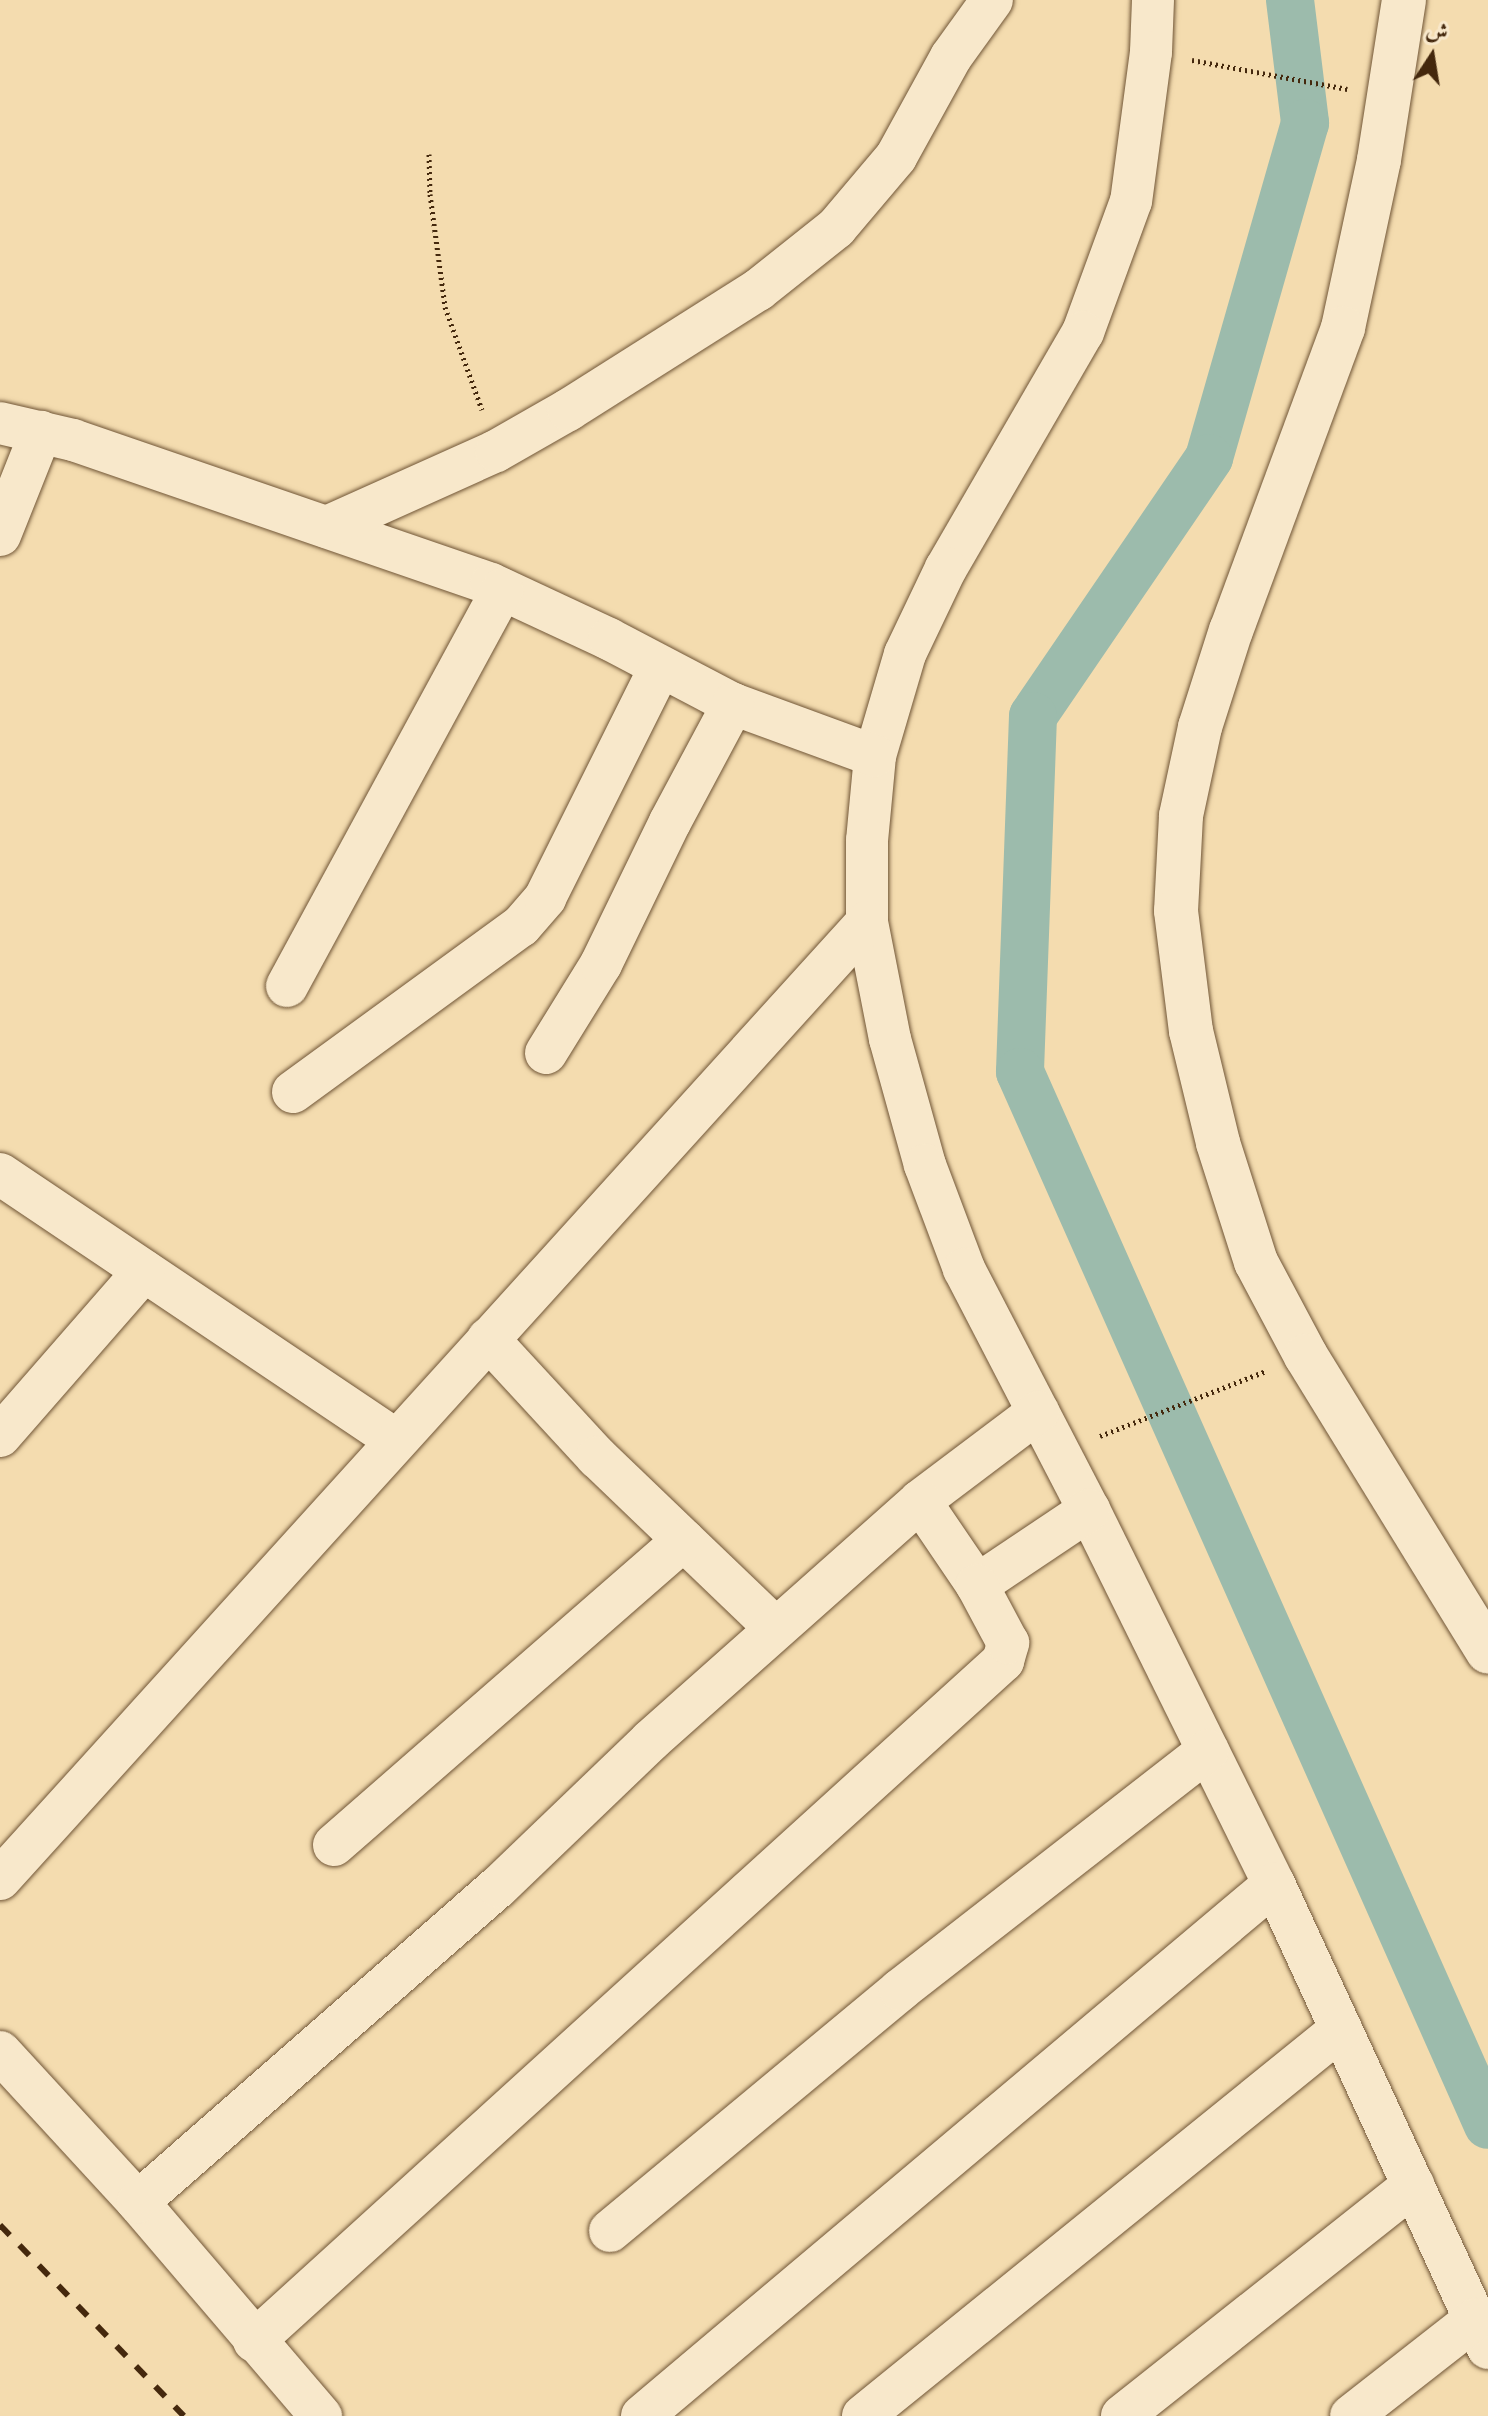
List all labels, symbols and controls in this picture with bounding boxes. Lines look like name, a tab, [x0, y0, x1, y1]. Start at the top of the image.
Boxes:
north arrow	[1392, 16, 1472, 96]
text: ش	[1423, 17, 1451, 48]

